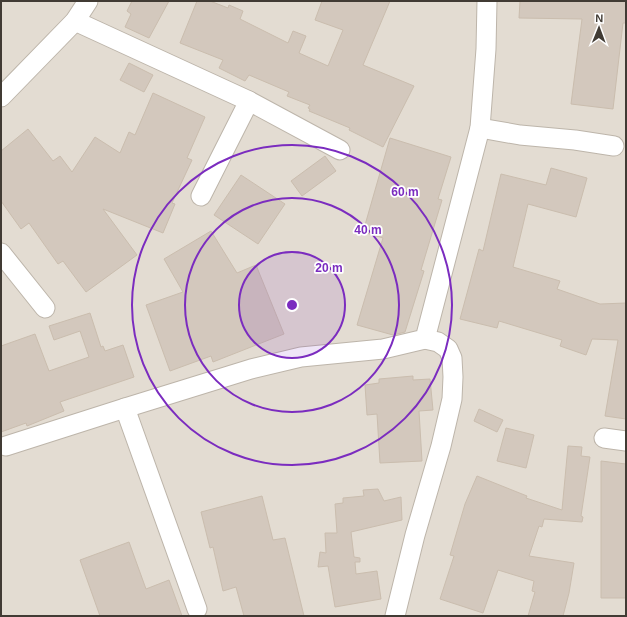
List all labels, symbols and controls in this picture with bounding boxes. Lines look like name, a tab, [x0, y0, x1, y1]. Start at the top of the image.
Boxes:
north arrow	[579, 8, 619, 48]
text: N	[595, 12, 603, 24]
text: 60 m	[391, 185, 419, 199]
text: 40 m	[354, 223, 382, 237]
text: 20 m	[315, 261, 343, 275]
centre of rings	[285, 298, 299, 312]

